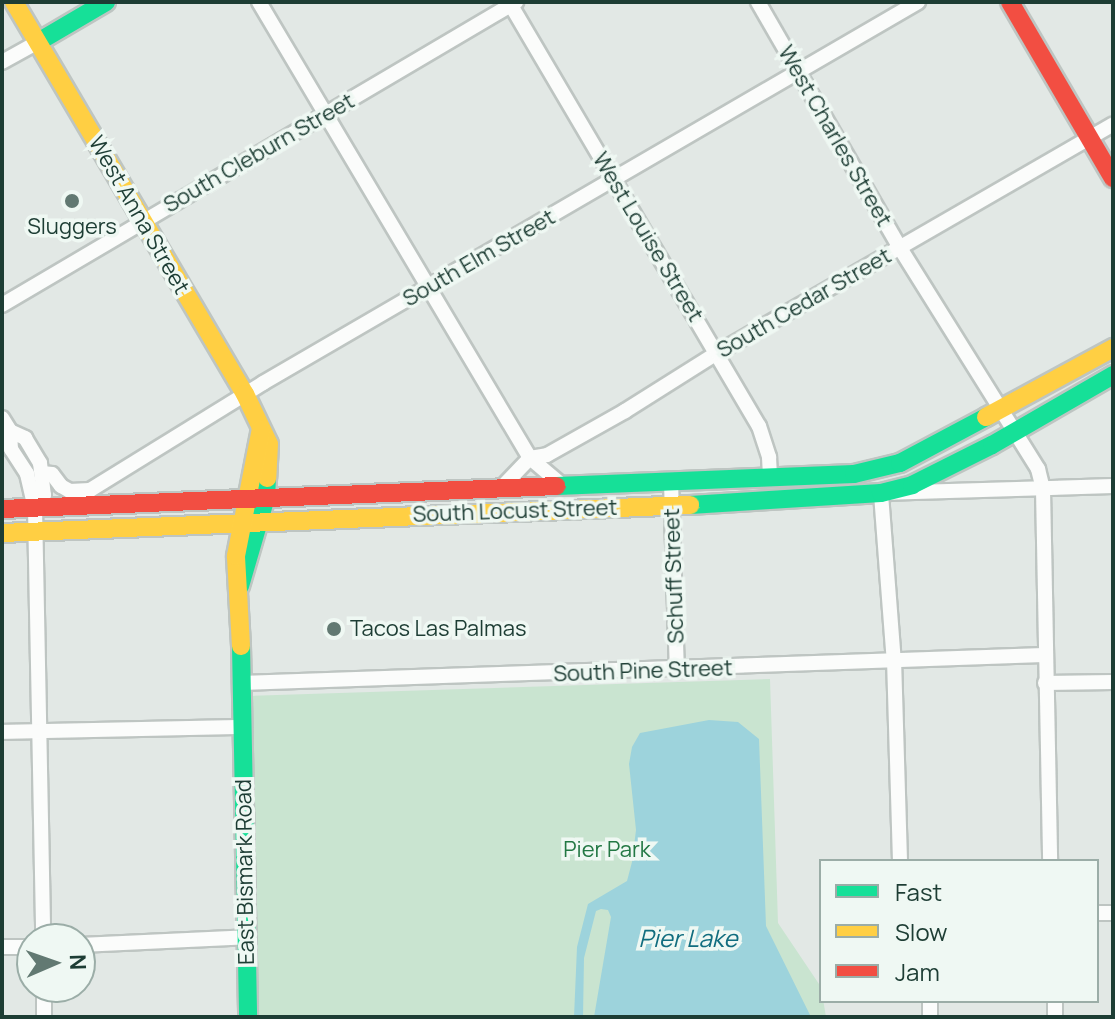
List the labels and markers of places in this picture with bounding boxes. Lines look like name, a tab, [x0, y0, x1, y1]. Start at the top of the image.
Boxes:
marker: Sluggers	[63, 192, 81, 210]
place label: Sluggers	[27, 214, 117, 240]
place label: Tacos Las Palmas	[350, 616, 526, 642]
marker: Tacos Las Palmas	[325, 620, 343, 638]

